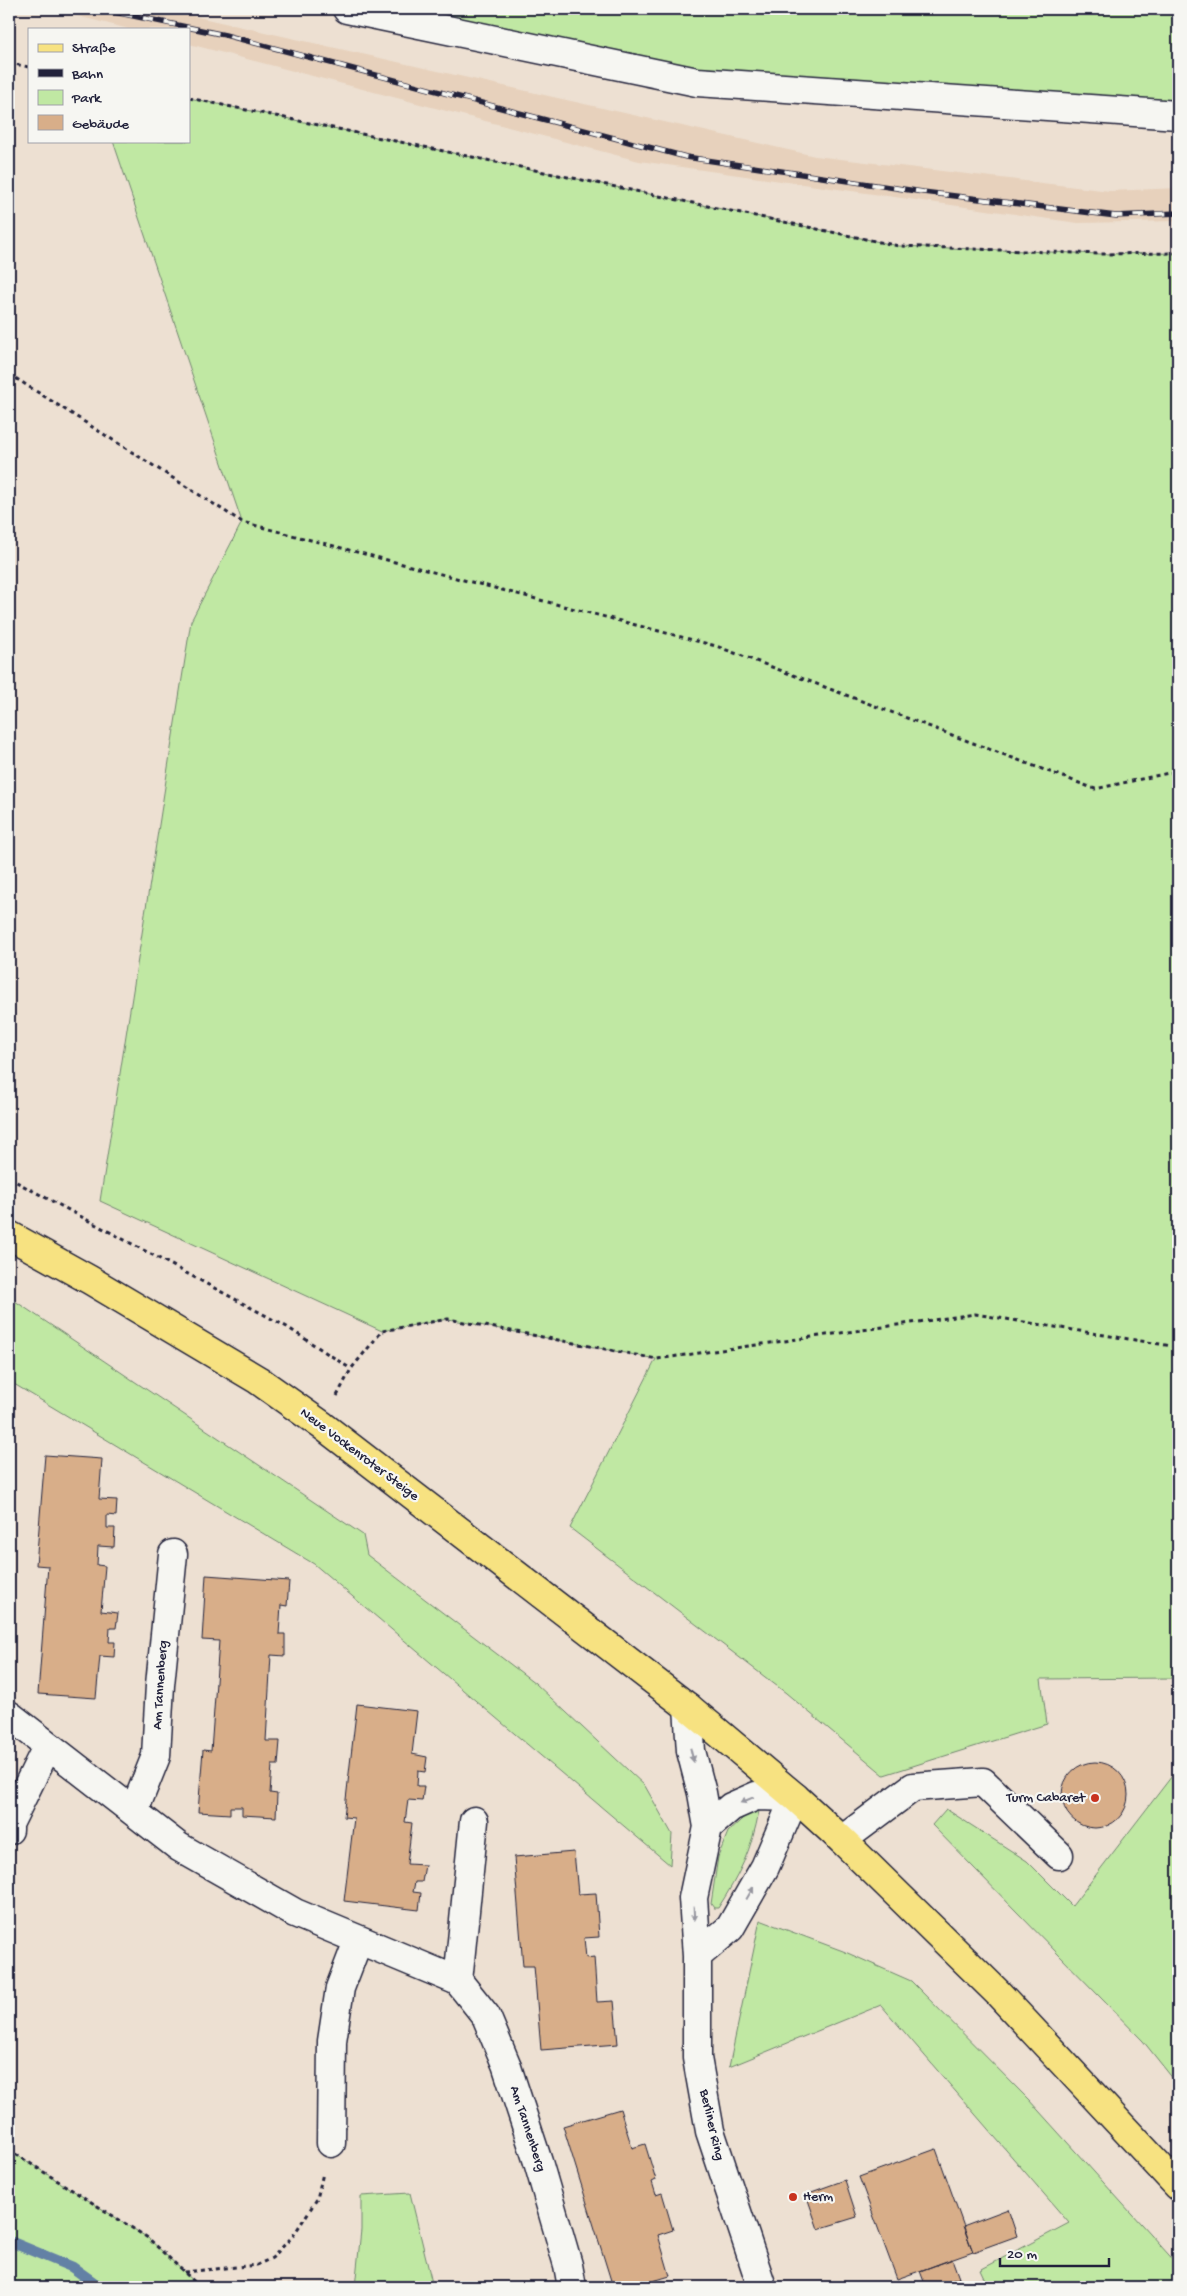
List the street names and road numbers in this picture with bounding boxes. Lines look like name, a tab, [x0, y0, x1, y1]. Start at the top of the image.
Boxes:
street label: Neue Vockenroter Steige	[296, 1405, 422, 1506]
street label: Am Tannenberg	[149, 1640, 173, 1730]
street label: Am Tannenberg	[505, 2084, 549, 2174]
street label: Berliner Ring	[694, 2087, 727, 2162]

